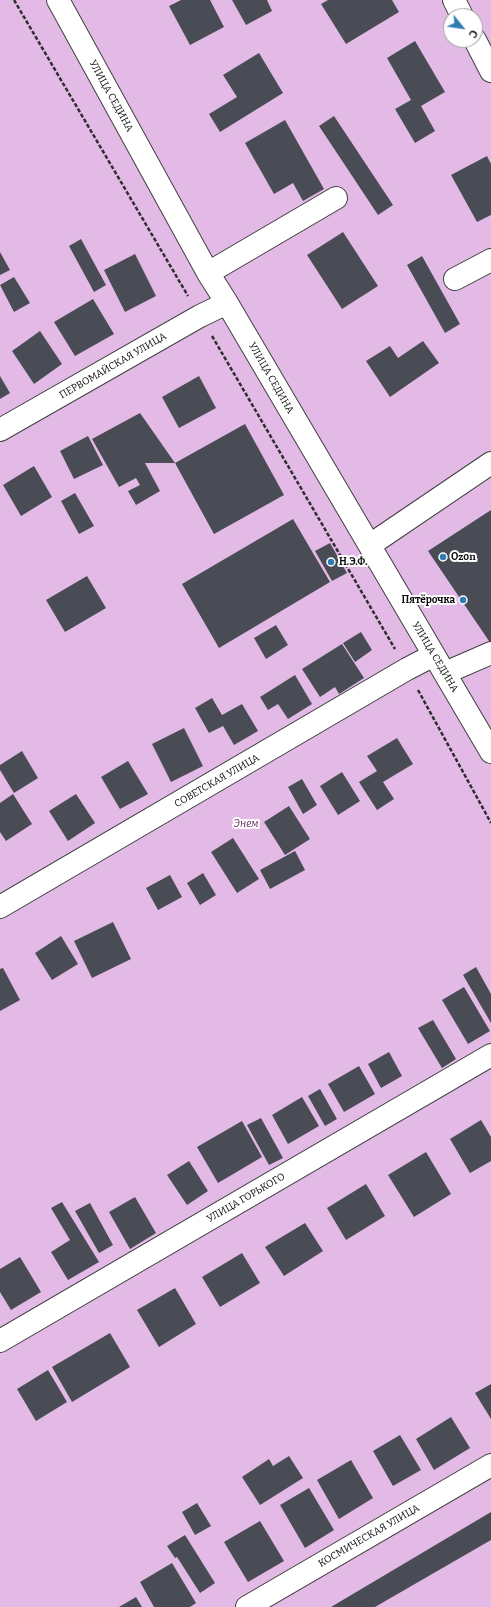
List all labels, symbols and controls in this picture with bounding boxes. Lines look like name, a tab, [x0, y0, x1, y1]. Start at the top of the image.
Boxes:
north arrow	[443, 8, 483, 48]
text: С	[466, 27, 480, 40]
street label: УЛИЦА СЕДИНА	[86, 58, 136, 134]
street label: ПЕРВОМАЙСКАЯ УЛИЦА	[57, 330, 169, 402]
street label: УЛИЦА СЕДИНА	[246, 340, 296, 416]
place label: Ozon	[451, 551, 476, 563]
marker: Ozon	[438, 552, 448, 562]
place label: Н.Э.Ф.	[339, 556, 367, 568]
marker: Н.Э.Ф.	[326, 557, 336, 567]
place label: Пятёрочка	[401, 594, 455, 606]
marker: Пятёрочка	[458, 595, 468, 605]
street label: УЛИЦА СЕДИНА	[409, 620, 461, 694]
street label: СОВЕТСКАЯ УЛИЦА	[172, 752, 262, 810]
park label: Энем	[234, 818, 258, 830]
street label: УЛИЦА ГОРЬКОГО	[205, 1171, 287, 1225]
street label: КОСМИЧЕСКАЯ УЛИЦА	[316, 1502, 422, 1570]

